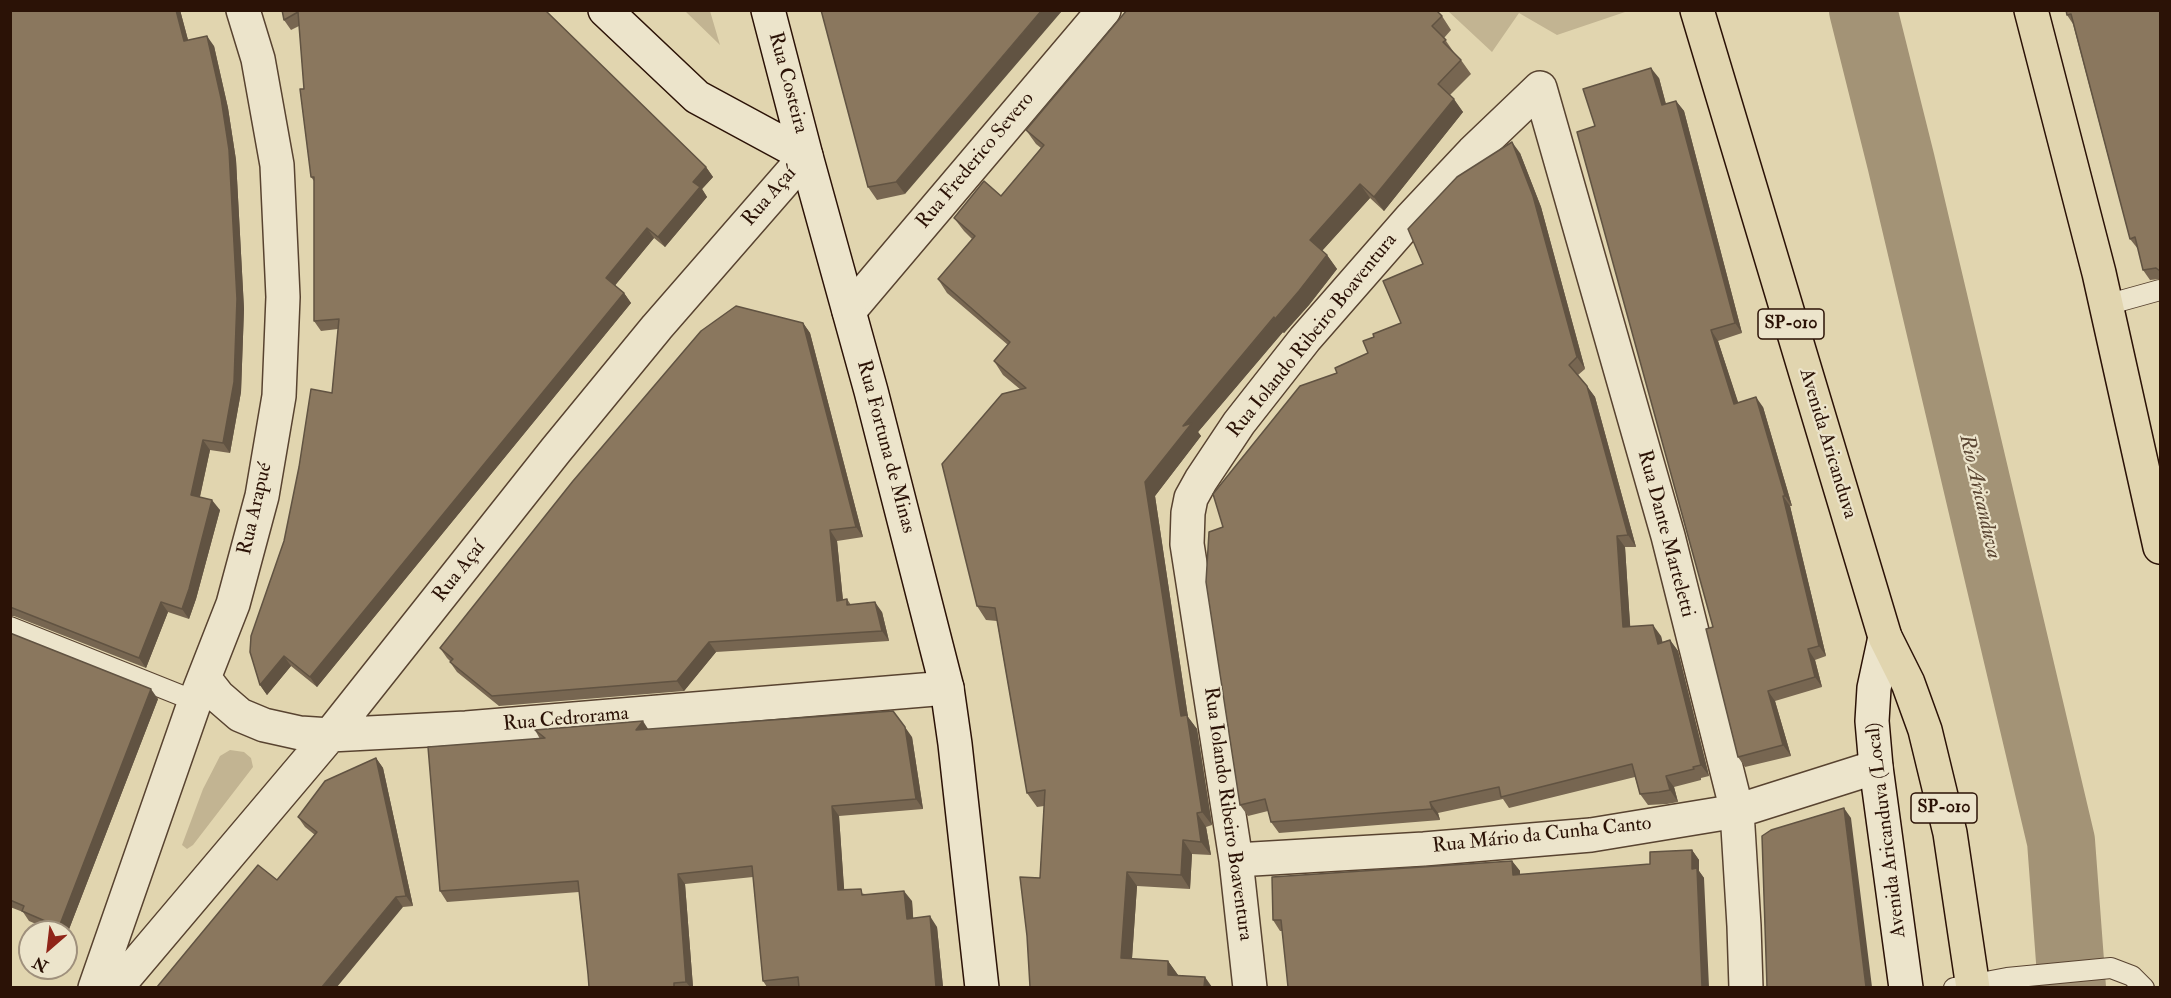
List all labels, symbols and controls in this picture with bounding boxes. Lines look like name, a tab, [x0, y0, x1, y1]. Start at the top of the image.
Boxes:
street label: Rua Costeira	[762, 30, 812, 136]
street label: Rua Frederico Severo	[912, 88, 1040, 234]
street label: Rua Açaí	[738, 162, 802, 232]
street label: Rua Iolando Ribeiro Boaventura	[1223, 229, 1403, 443]
road number: SP-010	[1758, 309, 1824, 339]
street label: Rua Fortuna de Minas	[850, 358, 920, 536]
street label: Avenida Aricanduva	[1793, 366, 1861, 522]
water label: Rio Aricanduva	[1952, 432, 2006, 562]
street label: Rua Dante Marteletti	[1631, 448, 1699, 620]
street label: Rua Arapué	[234, 460, 278, 558]
street label: Rua Açaí	[429, 537, 491, 607]
street label: Rua Iolando Ribeiro Boaventura	[1197, 686, 1257, 942]
street label: Rua Cedrorama	[502, 703, 630, 737]
street label: Avenida Aricanduva (Local)	[1862, 721, 1912, 939]
road number: SP-010	[1911, 793, 1977, 823]
street label: Rua Mário da Cunha Canto	[1431, 813, 1653, 859]
north arrow	[18, 920, 78, 980]
text: N	[29, 952, 52, 976]

